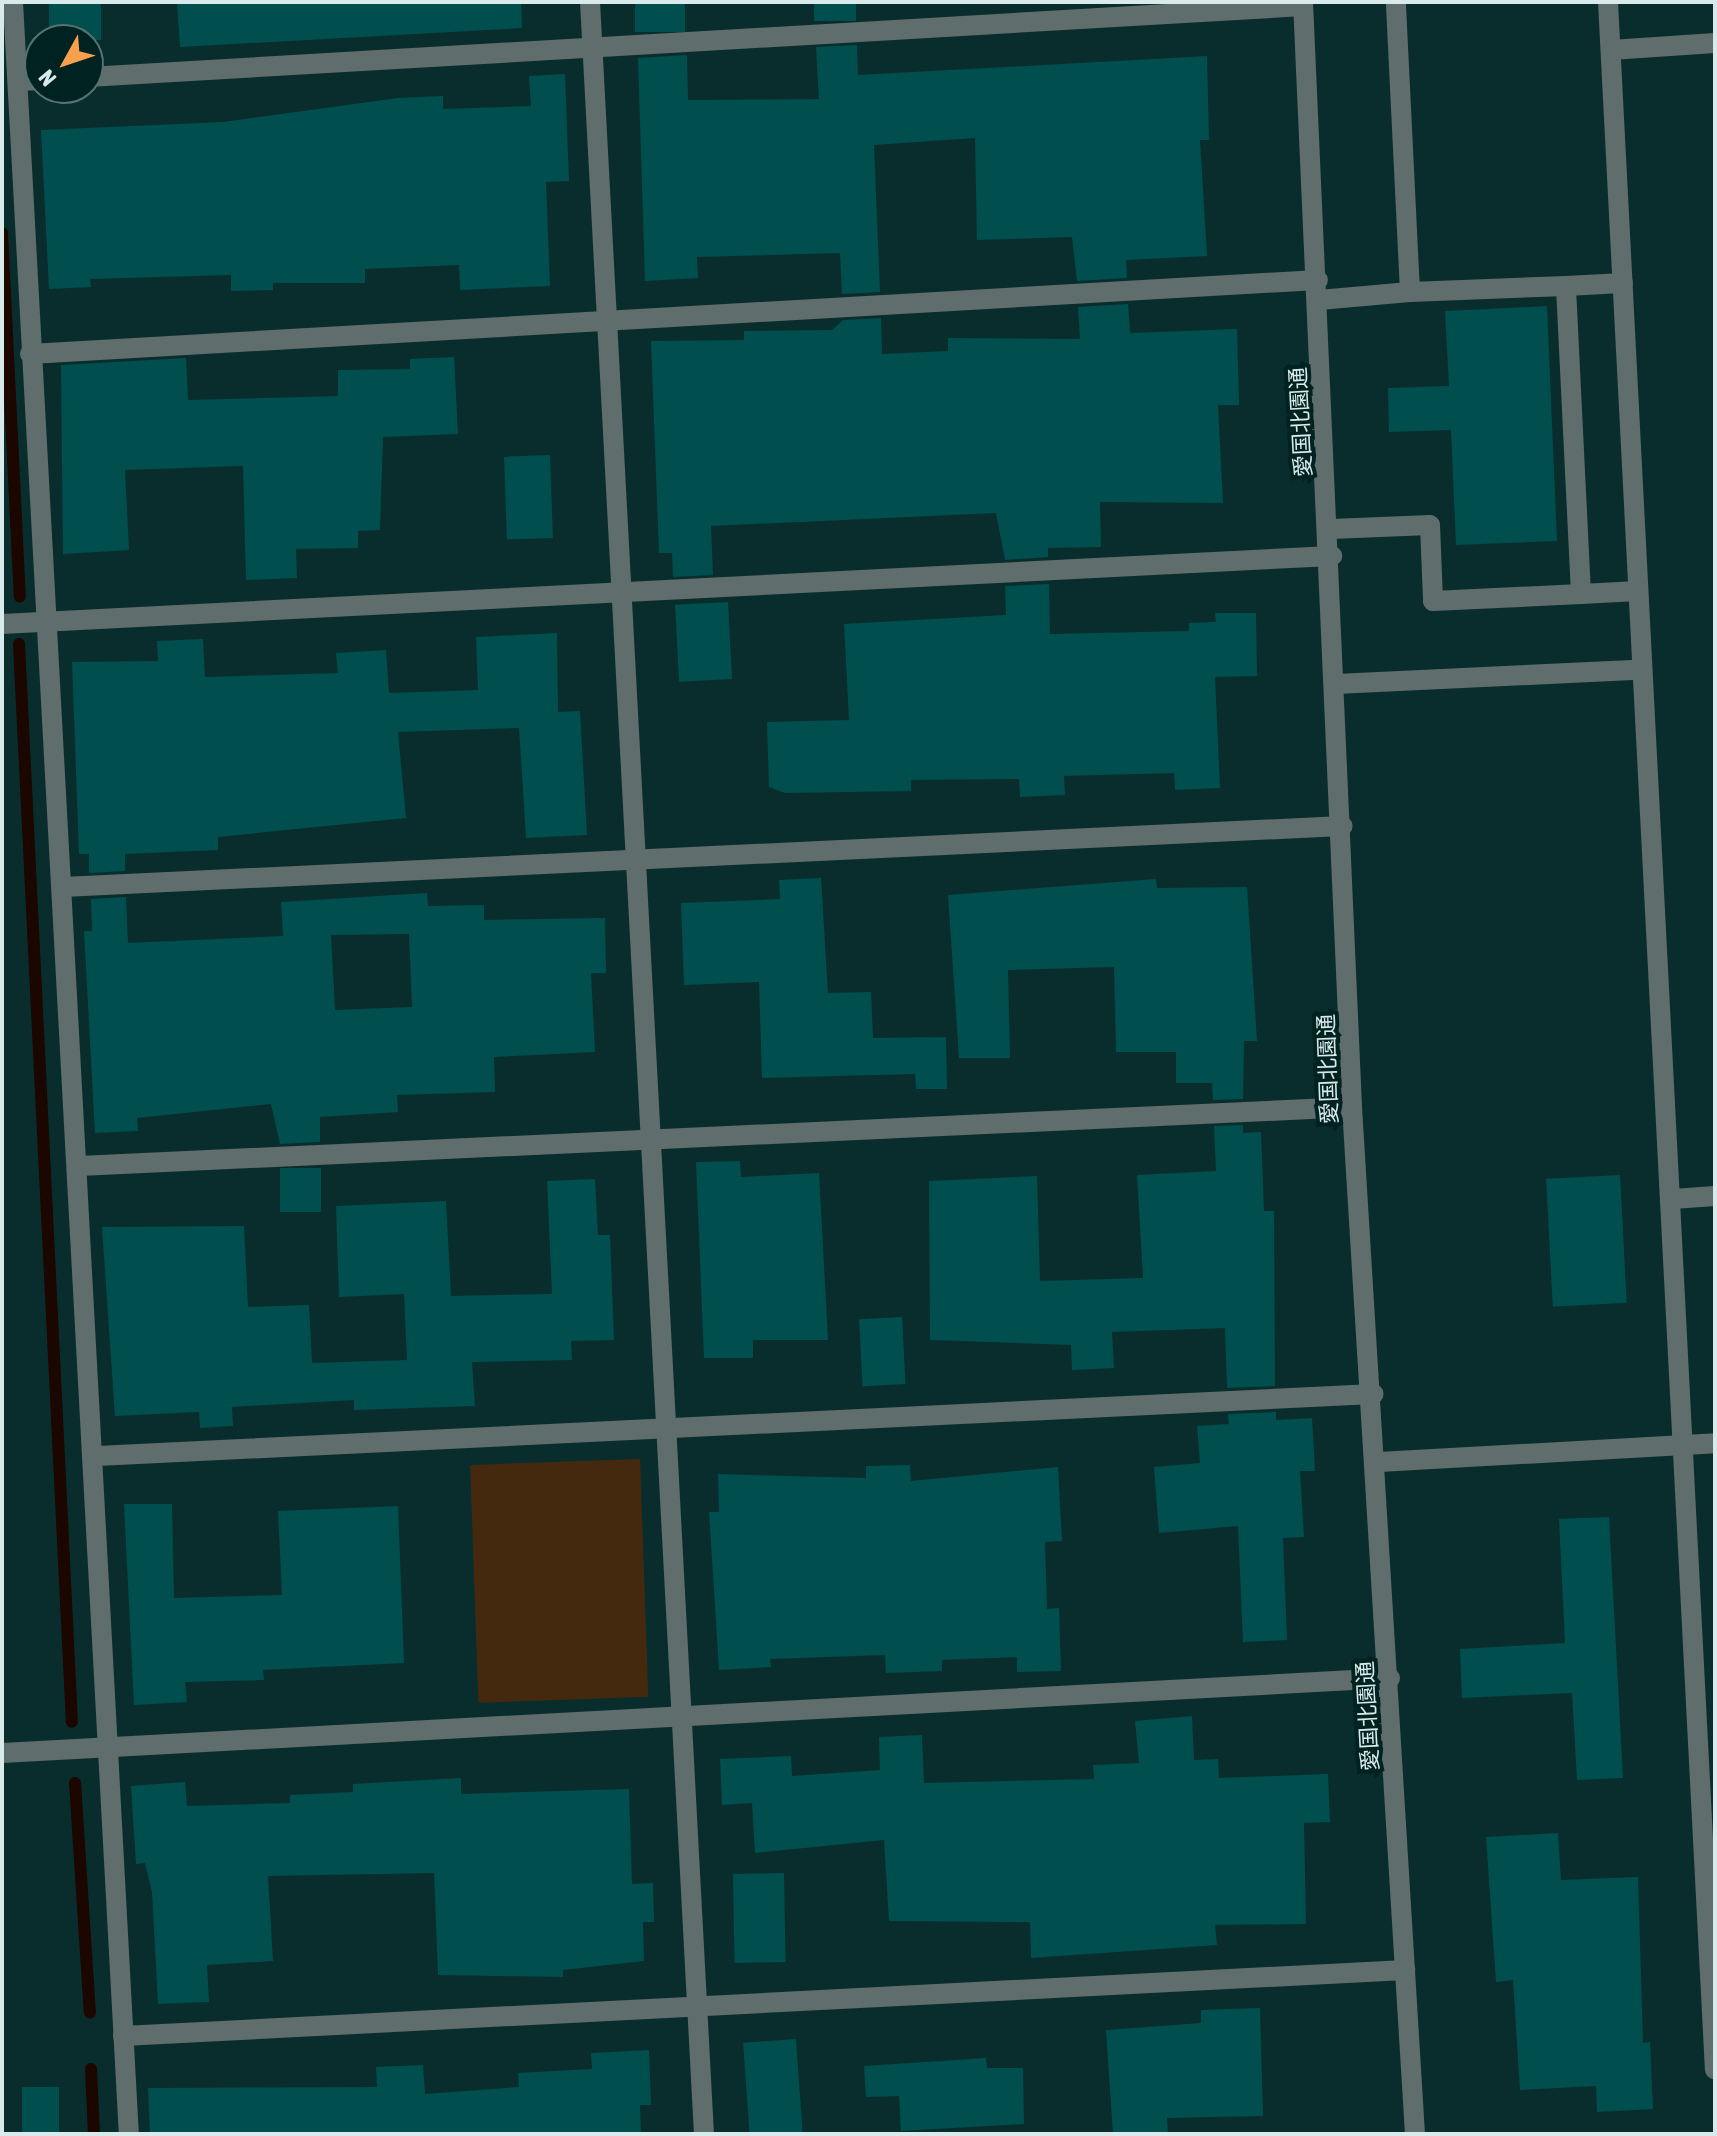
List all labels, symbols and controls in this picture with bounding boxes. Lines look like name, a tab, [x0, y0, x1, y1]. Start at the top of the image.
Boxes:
north arrow	[24, 24, 104, 104]
text: N	[33, 65, 61, 91]
street label: 愛国北園通	[1285, 366, 1317, 478]
street label: 愛国北園通	[1313, 1014, 1343, 1124]
street label: 愛国北園通	[1352, 1660, 1384, 1772]

